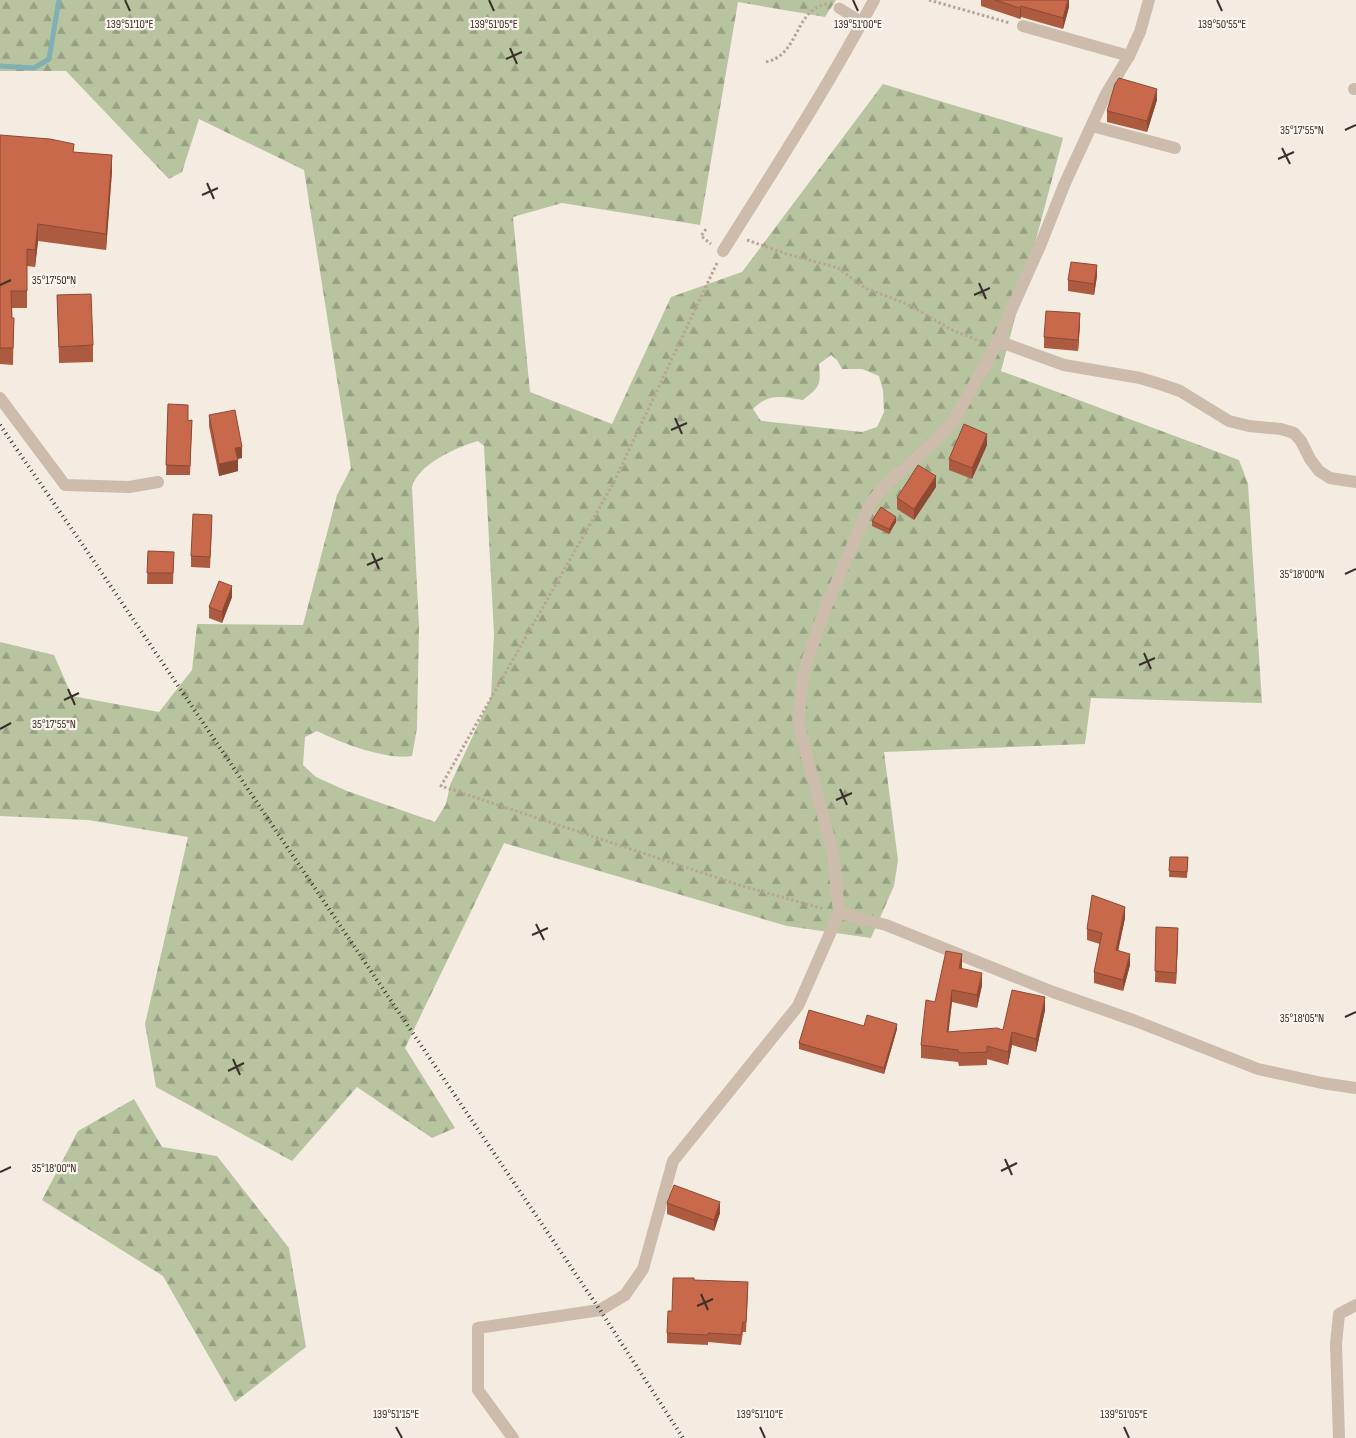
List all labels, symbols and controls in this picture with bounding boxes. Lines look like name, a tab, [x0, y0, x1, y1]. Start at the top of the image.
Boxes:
text: 139°51'10"E	[107, 17, 153, 32]
text: 139°51'05"E	[470, 17, 518, 32]
text: 139°51'00"E	[834, 17, 882, 32]
text: 139°50'55"E	[1198, 17, 1246, 32]
text: 35°17'55"N	[1280, 123, 1324, 138]
text: 35°17'50"N	[32, 273, 76, 288]
text: 35°18'00"N	[1279, 567, 1325, 582]
text: 35°17'55"N	[32, 717, 76, 732]
text: 35°18'05"N	[1280, 1011, 1324, 1026]
text: 35°18'00"N	[31, 1161, 77, 1176]
text: 139°51'15"E	[373, 1407, 419, 1422]
text: 139°51'10"E	[737, 1407, 783, 1422]
text: 139°51'05"E	[1100, 1407, 1148, 1422]

